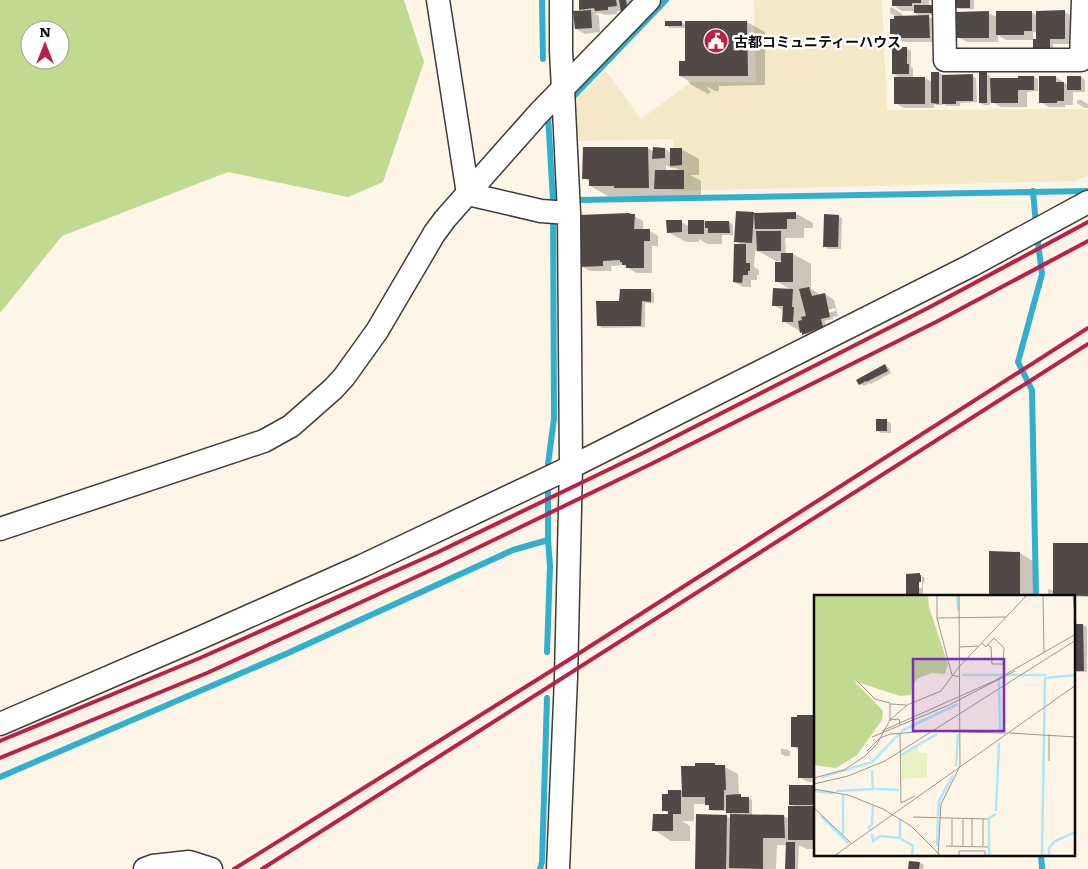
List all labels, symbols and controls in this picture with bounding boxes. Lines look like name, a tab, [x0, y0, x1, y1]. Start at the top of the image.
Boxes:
north arrow	[20, 20, 70, 70]
text: N	[39, 21, 51, 41]
public building icon: 古都コミュニティーハウス	[703, 28, 729, 54]
place label: 古都コミュニティーハウス	[734, 31, 901, 51]
inset map	[814, 595, 1076, 856]

